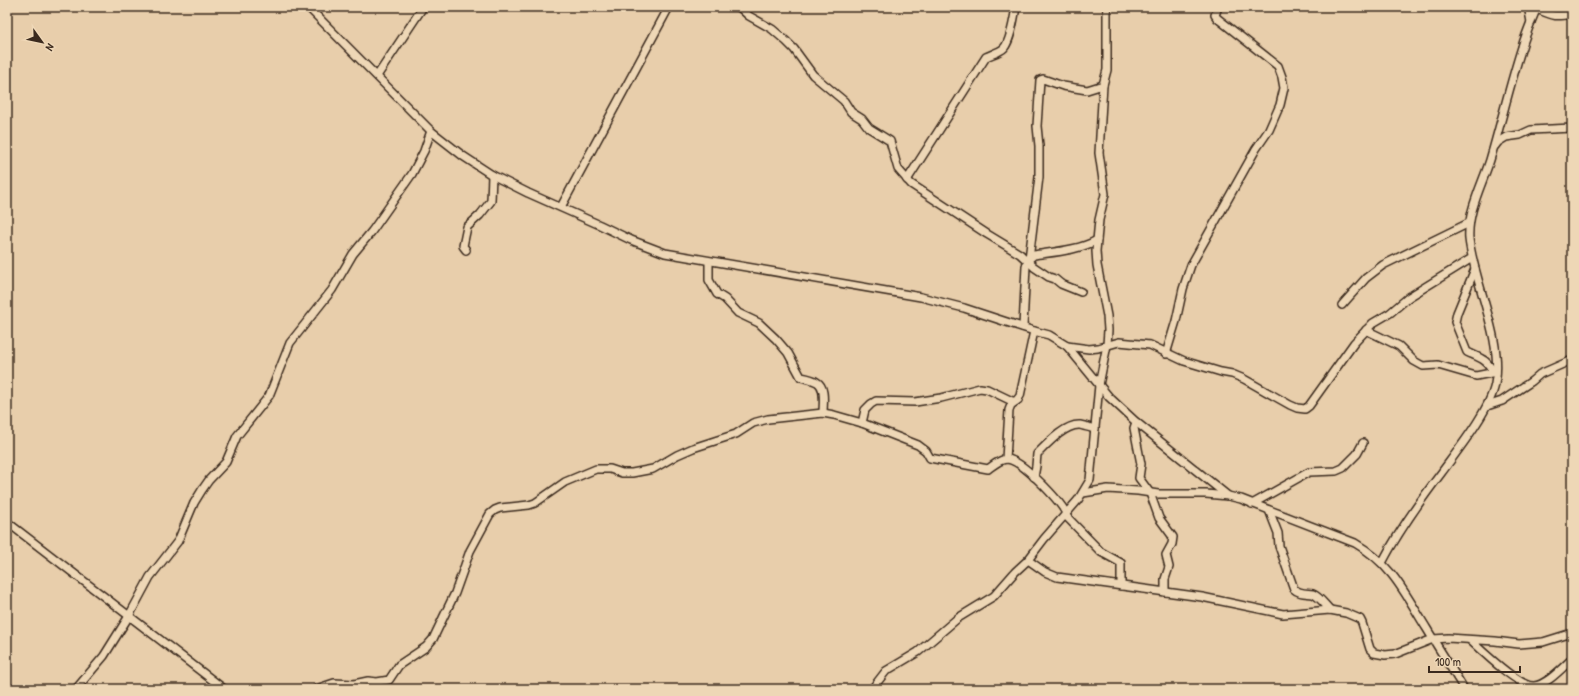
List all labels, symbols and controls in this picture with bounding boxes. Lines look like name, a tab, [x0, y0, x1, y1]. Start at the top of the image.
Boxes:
north arrow	[22, 22, 62, 62]
text: N	[43, 41, 58, 54]
scale bar	[1429, 648, 1520, 674]
text: 100 m	[1435, 653, 1461, 670]

